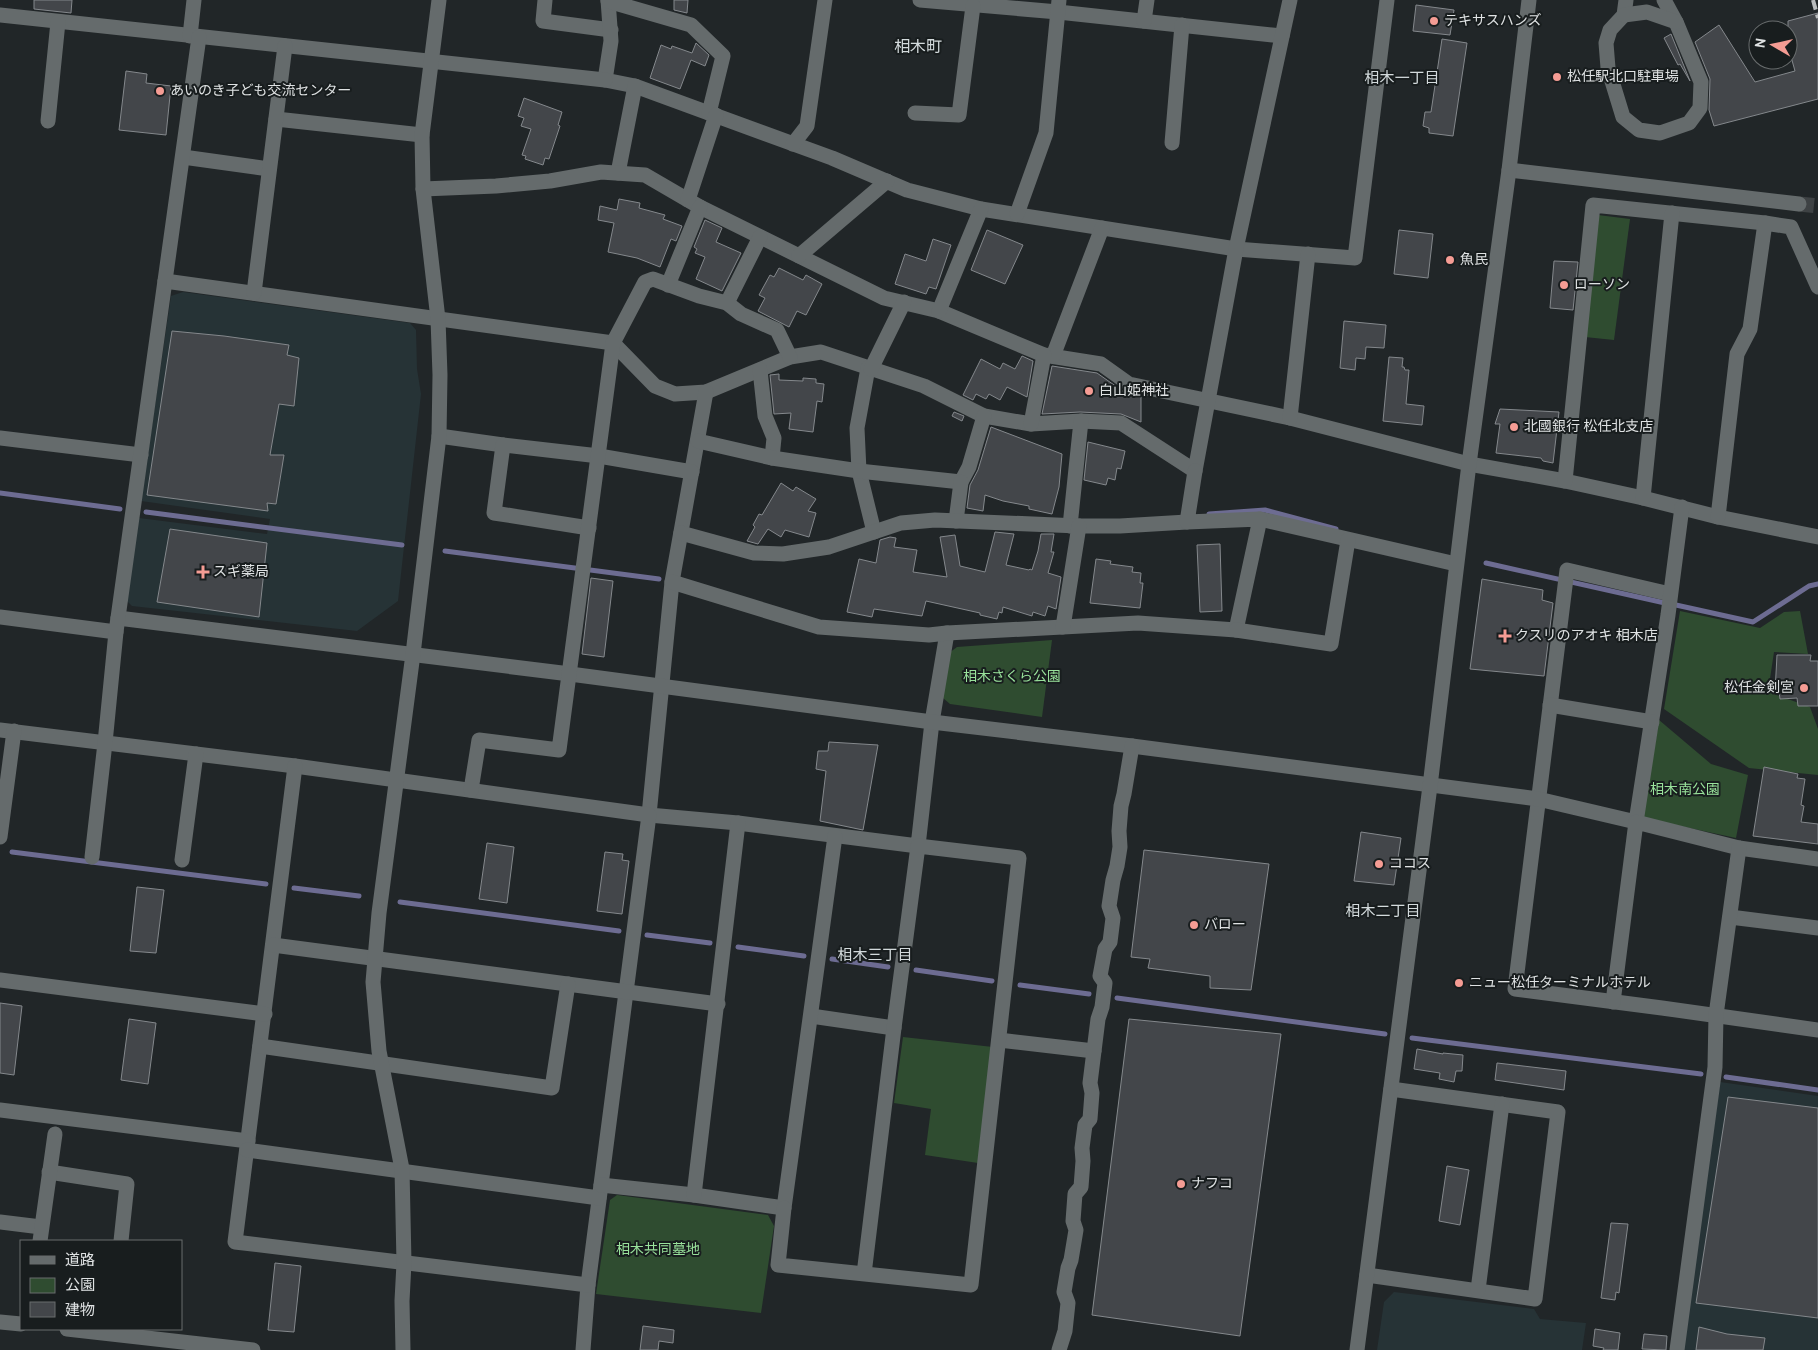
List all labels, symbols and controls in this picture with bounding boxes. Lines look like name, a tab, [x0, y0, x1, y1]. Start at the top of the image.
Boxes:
place label: テキサスハンズ	[1444, 12, 1541, 30]
marker: テキサスハンズ	[1428, 15, 1440, 27]
north arrow	[1748, 20, 1798, 70]
text: N	[1752, 37, 1771, 50]
district label: 相木町	[894, 38, 942, 58]
place label: 松任駅北口駐車場	[1567, 68, 1679, 86]
district label: 相木一丁目	[1364, 70, 1440, 89]
marker: 松任駅北口駐車場	[1551, 71, 1563, 83]
place label: あいのき子ども交流センター	[170, 83, 352, 100]
marker: あいのき子ども交流センター	[154, 85, 166, 97]
place label: 魚民	[1460, 252, 1488, 269]
marker: 魚民	[1444, 254, 1456, 266]
place label: ローソン	[1574, 277, 1630, 294]
marker: ローソン	[1558, 279, 1570, 291]
place label: 白山姫神社	[1099, 383, 1169, 400]
marker: 白山姫神社	[1083, 385, 1095, 397]
place label: 北國銀行 松任北支店	[1524, 418, 1653, 436]
marker: 北國銀行 松任北支店	[1508, 421, 1520, 433]
place label: スギ薬局	[213, 564, 269, 581]
marker: スギ薬局	[197, 566, 209, 578]
place label: クスリのアオキ 相木店	[1515, 628, 1658, 645]
marker: クスリのアオキ 相木店	[1499, 630, 1511, 642]
park label: 相木さくら公園	[963, 669, 1061, 686]
place label: 松任金剣宮	[1724, 680, 1794, 697]
marker: 松任金剣宮	[1798, 682, 1810, 694]
park label: 相木南公園	[1650, 782, 1720, 799]
place label: ココス	[1389, 856, 1431, 873]
marker: ココス	[1373, 858, 1385, 870]
district label: 相木二丁目	[1345, 903, 1421, 922]
place label: バロー	[1204, 917, 1246, 934]
marker: バロー	[1188, 919, 1200, 931]
district label: 相木三丁目	[837, 947, 913, 966]
place label: ニュー松任ターミナルホテル	[1469, 975, 1651, 992]
marker: ニュー松任ターミナルホテル	[1453, 977, 1465, 989]
place label: ナフコ	[1191, 1176, 1233, 1193]
marker: ナフコ	[1175, 1178, 1187, 1190]
legend	[20, 1240, 182, 1330]
park label: 相木共同墓地	[616, 1242, 700, 1259]
text: 道路	[65, 1252, 95, 1271]
text: 公園	[65, 1277, 95, 1296]
text: 建物	[65, 1302, 95, 1321]

